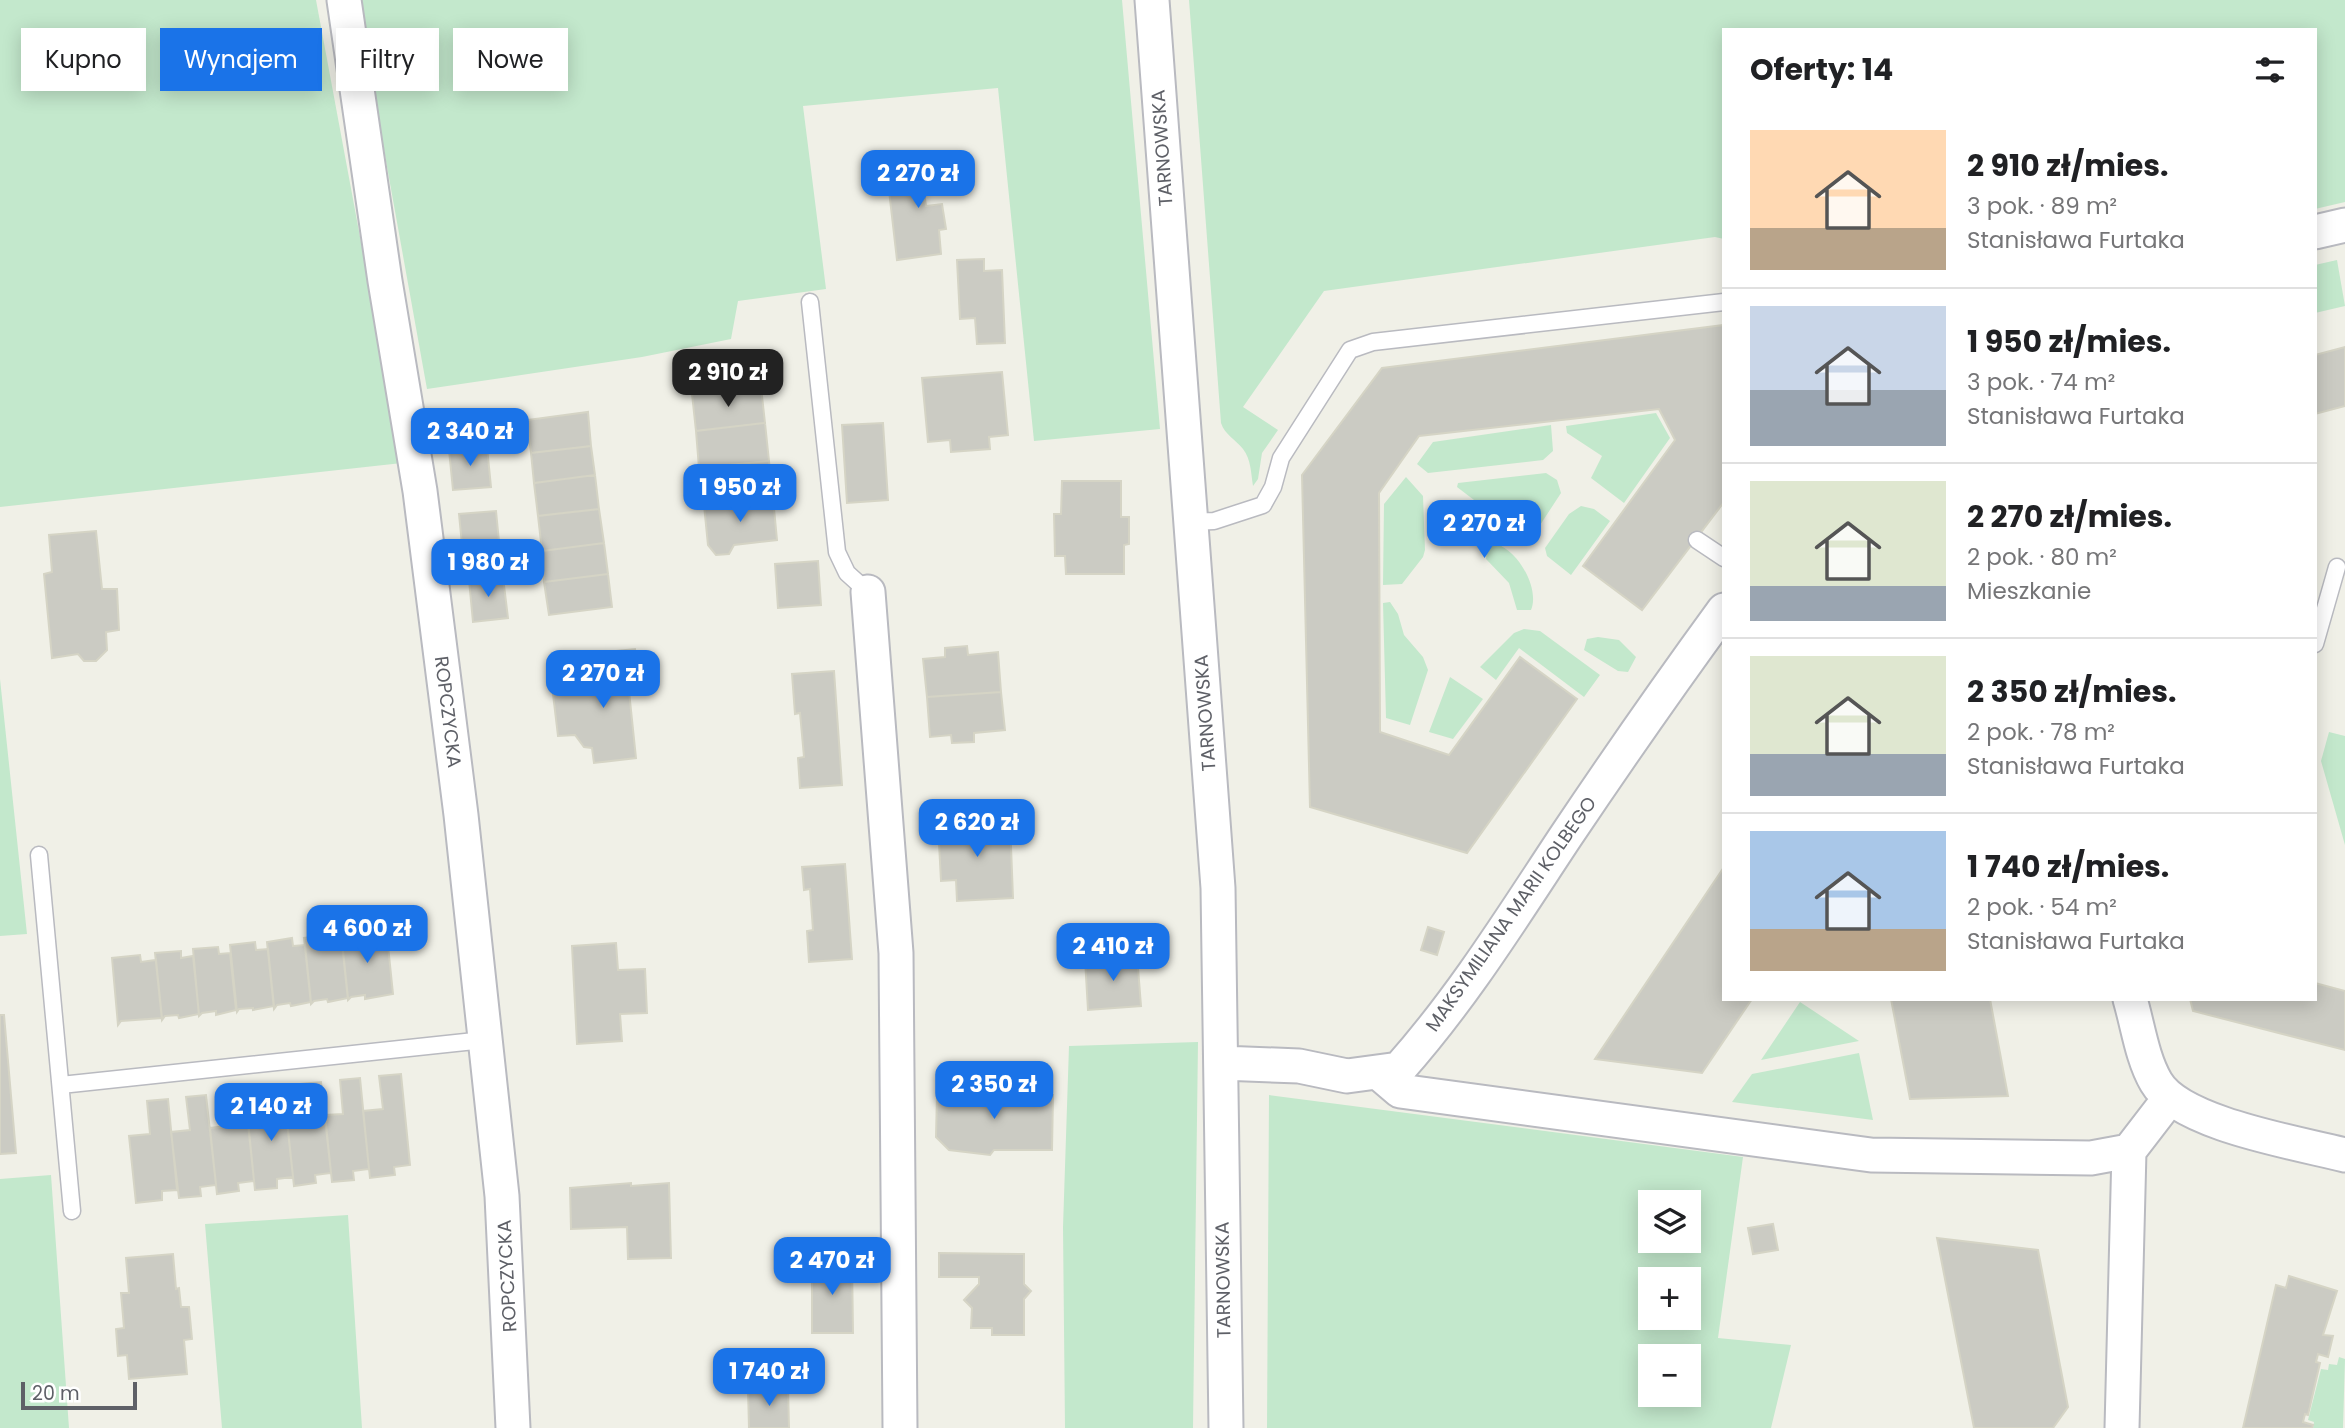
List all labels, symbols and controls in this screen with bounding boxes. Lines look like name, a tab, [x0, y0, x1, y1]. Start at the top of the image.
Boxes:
chip: Kupno	[21, 28, 146, 91]
chip: Wynajem	[160, 28, 322, 91]
chip: Filtry	[336, 28, 439, 91]
chip: Nowe	[453, 28, 568, 91]
text: Oferty: 14	[1750, 48, 1893, 91]
icon: filters	[2251, 51, 2289, 89]
street label: TARNOWSKA	[1144, 89, 1180, 207]
text: 2 910 zł/mies.	[1967, 144, 2169, 187]
pin: 2 270 zł	[846, 150, 990, 210]
text: 2 270 zł	[877, 157, 959, 189]
icon: home	[1806, 158, 1890, 242]
text: 3 pok. · 89 m²	[1967, 190, 2117, 222]
text: Stanisława Furtaka	[1967, 224, 2185, 256]
text: 1 950 zł/mies.	[1967, 320, 2171, 363]
icon: home	[1806, 334, 1890, 418]
pin: 2 910 zł	[656, 350, 800, 409]
text: 2 910 zł	[688, 356, 768, 388]
text: 3 pok. · 74 m²	[1967, 366, 2115, 398]
text: Stanisława Furtaka	[1967, 400, 2185, 432]
pin: 2 340 zł	[398, 408, 542, 468]
text: 2 340 zł	[427, 415, 513, 447]
pin: 1 950 zł	[668, 464, 812, 524]
text: 1 950 zł	[699, 471, 781, 503]
text: 2 270 zł/mies.	[1967, 495, 2172, 538]
pin: 2 270 zł	[1412, 500, 1556, 560]
text: 2 270 zł	[1443, 507, 1525, 539]
icon: home	[1806, 509, 1890, 593]
pin: 1 980 zł	[416, 540, 560, 599]
text: 2 pok. · 80 m²	[1967, 541, 2117, 573]
text: 1 980 zł	[447, 546, 529, 578]
text: Mieszkanie	[1967, 575, 2091, 607]
pin: 2 270 zł	[531, 650, 675, 710]
street label: TARNOWSKA	[1187, 654, 1223, 772]
street label: ROPCZYCKA	[428, 655, 468, 770]
text: 2 270 zł	[562, 657, 644, 689]
text: 2 350 zł/mies.	[1967, 670, 2176, 713]
icon: home	[1806, 684, 1890, 768]
text: 2 pok. · 78 m²	[1967, 716, 2115, 748]
text: Stanisława Furtaka	[1967, 750, 2185, 782]
street label: MAKSYMILIANA MARII KOLBEGO	[1419, 791, 1603, 1037]
pin: 2 620 zł	[905, 800, 1049, 859]
text: 2 620 zł	[935, 806, 1019, 838]
text: 1 740 zł/mies.	[1967, 845, 2169, 888]
icon: home	[1806, 859, 1890, 943]
text: 2 pok. · 54 m²	[1967, 891, 2117, 923]
pin: 4 600 zł	[295, 906, 439, 965]
text: 4 600 zł	[323, 912, 411, 944]
pin: 2 410 zł	[1041, 923, 1185, 983]
text: Stanisława Furtaka	[1967, 925, 2185, 957]
text: 2 410 zł	[1073, 930, 1153, 962]
pin: 2 350 zł	[922, 1062, 1066, 1121]
text: 2 350 zł	[951, 1068, 1037, 1100]
pin: 2 140 zł	[199, 1084, 343, 1143]
text: 2 140 zł	[231, 1090, 311, 1122]
map controls	[1638, 1190, 1701, 1407]
button: layers	[1638, 1190, 1701, 1253]
street label: ROPCZYCKA	[491, 1219, 523, 1333]
street label: TARNOWSKA	[1208, 1221, 1238, 1339]
pin: 2 470 zł	[760, 1238, 904, 1297]
text: 2 470 zł	[790, 1244, 874, 1276]
button: +	[1638, 1267, 1701, 1330]
button: −	[1638, 1344, 1701, 1407]
pin: 1 740 zł	[697, 1348, 841, 1408]
text: 1 740 zł	[729, 1355, 809, 1387]
scale bar	[21, 1379, 136, 1411]
text: 20 m	[32, 1380, 80, 1407]

